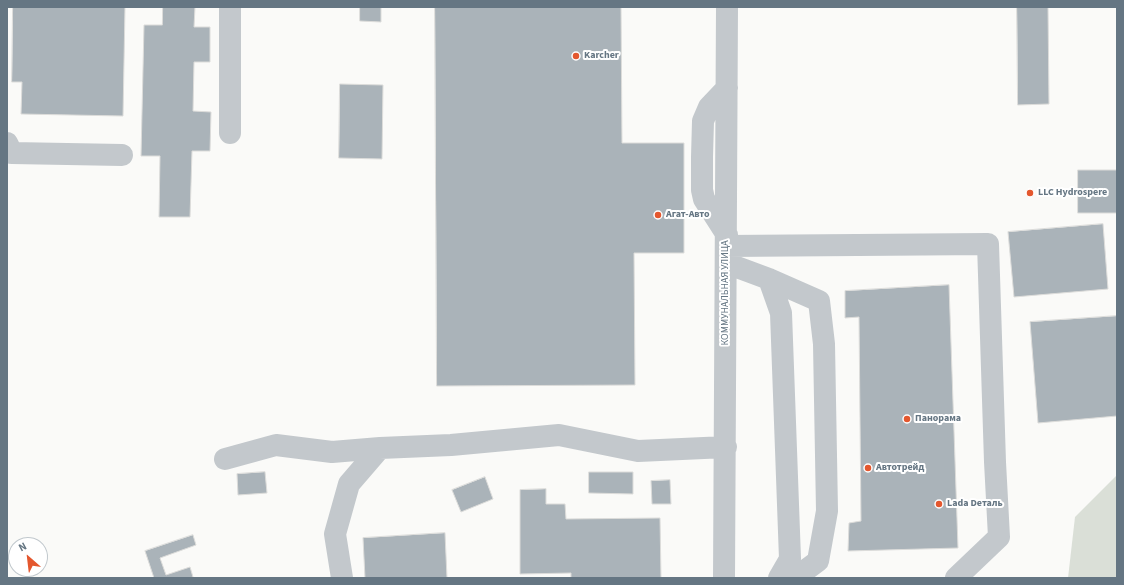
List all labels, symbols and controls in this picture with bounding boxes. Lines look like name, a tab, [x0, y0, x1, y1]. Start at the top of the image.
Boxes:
place label: Karcher	[584, 50, 619, 62]
marker: Karcher	[571, 51, 581, 61]
place label: LLC Hydrospere	[1038, 187, 1107, 199]
marker: LLC Hydrospere	[1025, 188, 1035, 198]
place label: Агат-Авто	[666, 209, 710, 221]
marker: Агат-Авто	[653, 210, 663, 220]
street label: КОММУНАЛЬНАЯ УЛИЦА	[720, 240, 732, 346]
place label: Панорама	[915, 413, 961, 425]
marker: Панорама	[902, 414, 912, 424]
place label: Автотрейд	[876, 462, 924, 474]
marker: Автотрейд	[863, 463, 873, 473]
place label: Lada Dеталь	[947, 498, 1003, 510]
marker: Lada Dеталь	[934, 499, 944, 509]
north arrow	[8, 537, 48, 577]
text: N	[16, 539, 29, 555]

